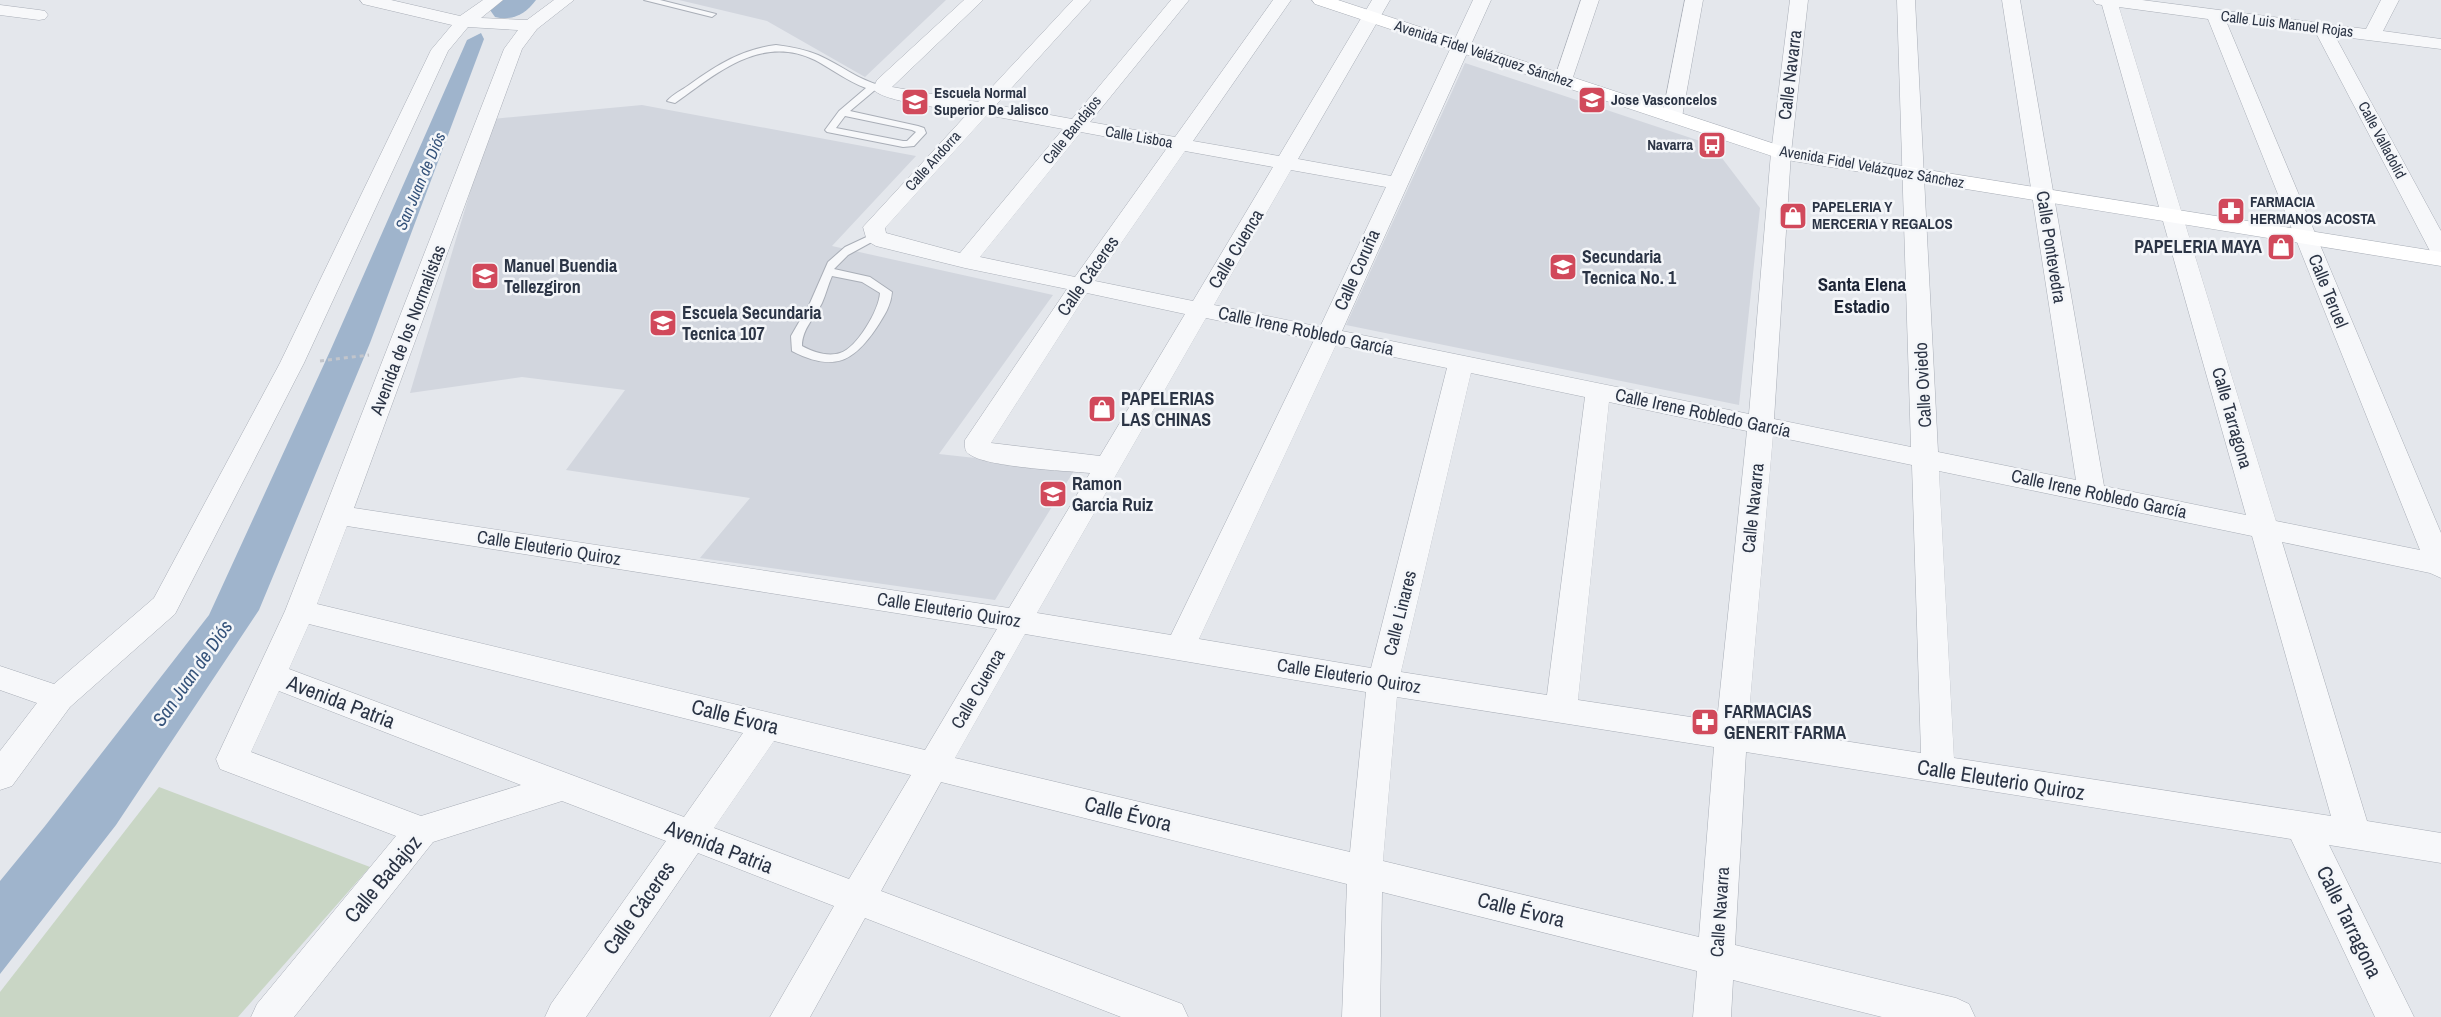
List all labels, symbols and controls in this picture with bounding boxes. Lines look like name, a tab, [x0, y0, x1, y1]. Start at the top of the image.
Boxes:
street label: Calle Luis Manuel Rojas	[2220, 5, 2354, 42]
street label: Avenida Fidel Velázquez Sánchez	[1391, 14, 1576, 92]
street label: Calle Navarra	[1772, 29, 1807, 121]
place label: Escuela Normal Superior De Jalisco	[934, 82, 1049, 120]
school or university icon: Jose Vasconcelos	[1577, 85, 1607, 115]
school or university icon: Escuela Normal Superior De Jalisco	[900, 87, 930, 117]
place label: Jose Vasconcelos	[1611, 89, 1717, 110]
street label: Calle Bandajos	[1037, 91, 1106, 168]
street label: Calle Valladolid	[2353, 98, 2412, 182]
street label: Calle Lisboa	[1104, 120, 1175, 153]
street label: Calle Andorra	[900, 126, 965, 195]
water label: San Juan de Diós	[389, 128, 451, 233]
bus stop icon: Navarra	[1697, 130, 1727, 160]
place label: Navarra	[1647, 134, 1693, 155]
street label: Avenida Fidel Velázquez Sánchez	[1777, 140, 1966, 193]
street label: Calle Pontevedra	[2030, 189, 2073, 305]
place label: FARMACIA HERMANOS ACOSTA	[2250, 191, 2376, 229]
place label: PAPELERIA Y MERCERIA Y REGALOS	[1812, 196, 1953, 234]
pharmacy icon: FARMACIA HERMANOS ACOSTA	[2216, 196, 2246, 226]
shop icon: PAPELERIA Y MERCERIA Y REGALOS	[1778, 201, 1808, 231]
street label: Calle Cuenca	[1202, 204, 1269, 293]
street label: Calle Coruña	[1328, 225, 1385, 314]
street label: Calle Cáceres	[1051, 231, 1124, 321]
shop icon: PAPELERIA MAYA	[2266, 232, 2296, 262]
place label: PAPELERIA MAYA	[2134, 234, 2262, 259]
street label: Avenida de los Normalistas	[363, 241, 451, 419]
place label: Secundaria Tecnica No. 1	[1582, 244, 1677, 290]
street label: Calle Teruel	[2302, 250, 2355, 332]
school or university icon: Secundaria Tecnica No. 1	[1548, 252, 1578, 282]
place label: Manuel Buendia Tellezgiron	[504, 253, 618, 299]
school or university icon: Manuel Buendia Tellezgiron	[470, 261, 500, 291]
district label: Santa Elena Estadio	[1818, 271, 1906, 319]
place label: Escuela Secundaria Tecnica 107	[682, 300, 822, 346]
street label: Calle Irene Robledo García	[1216, 300, 1396, 361]
school or university icon: Escuela Secundaria Tecnica 107	[648, 308, 678, 338]
street label: Calle Oviedo	[1908, 342, 1937, 428]
street label: Calle Tarragona	[2206, 364, 2259, 471]
street label: Calle Irene Robledo García	[1613, 382, 1793, 443]
place label: PAPELERIAS LAS CHINAS	[1121, 386, 1214, 432]
shop icon: PAPELERIAS LAS CHINAS	[1087, 394, 1117, 424]
street label: Calle Navarra	[1735, 462, 1770, 554]
street label: Calle Irene Robledo García	[2009, 463, 2189, 524]
place label: Ramon Garcia Ruiz	[1072, 471, 1154, 517]
school or university icon: Ramon Garcia Ruiz	[1038, 479, 1068, 509]
street label: Calle Eleuterio Quiroz	[475, 524, 623, 571]
street label: Calle Linares	[1377, 568, 1422, 658]
street label: Calle Eleuterio Quiroz	[875, 586, 1023, 633]
water label: San Juan de Diós	[146, 615, 238, 731]
street label: Calle Cuenca	[945, 644, 1011, 733]
street label: Calle Eleuterio Quiroz	[1275, 652, 1423, 699]
street label: Avenida Patria	[282, 667, 400, 736]
street label: Calle Évora	[688, 692, 782, 741]
place label: FARMACIAS GENERIT FARMA	[1724, 699, 1847, 745]
pharmacy icon: FARMACIAS GENERIT FARMA	[1690, 707, 1720, 737]
street label: Calle Eleuterio Quiroz	[1915, 752, 2087, 807]
street label: Calle Évora	[1081, 789, 1175, 838]
street label: Avenida Patria	[660, 812, 778, 881]
street label: Calle Badajoz	[337, 828, 428, 929]
street label: Calle Cáceres	[596, 855, 681, 960]
street label: Calle Tarragona	[2310, 861, 2389, 983]
street label: Calle Navarra	[1704, 866, 1735, 958]
street label: Calle Évora	[1474, 885, 1568, 934]

